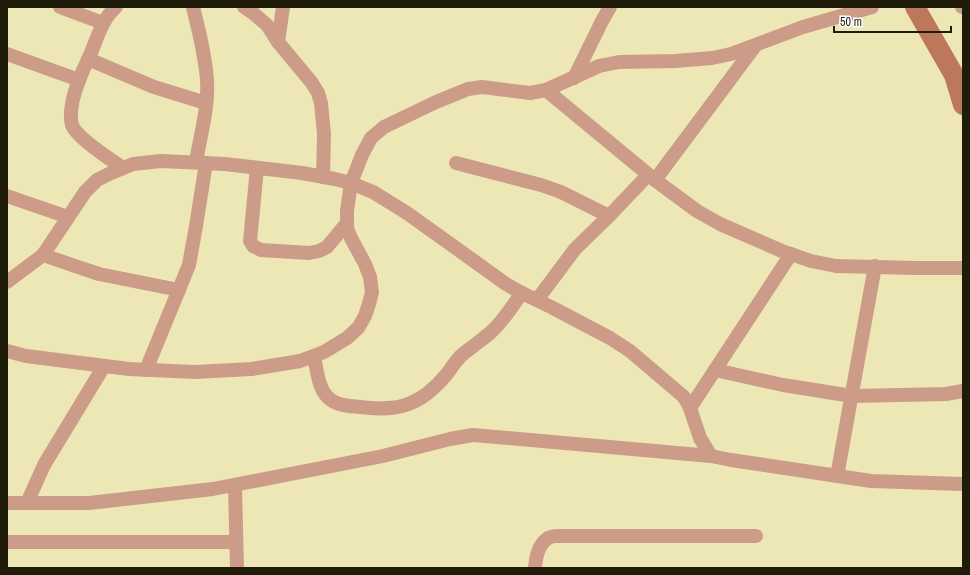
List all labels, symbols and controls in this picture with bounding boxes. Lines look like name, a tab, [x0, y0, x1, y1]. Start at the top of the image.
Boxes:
scale bar	[834, 8, 951, 34]
text: 50 m	[840, 14, 862, 30]

